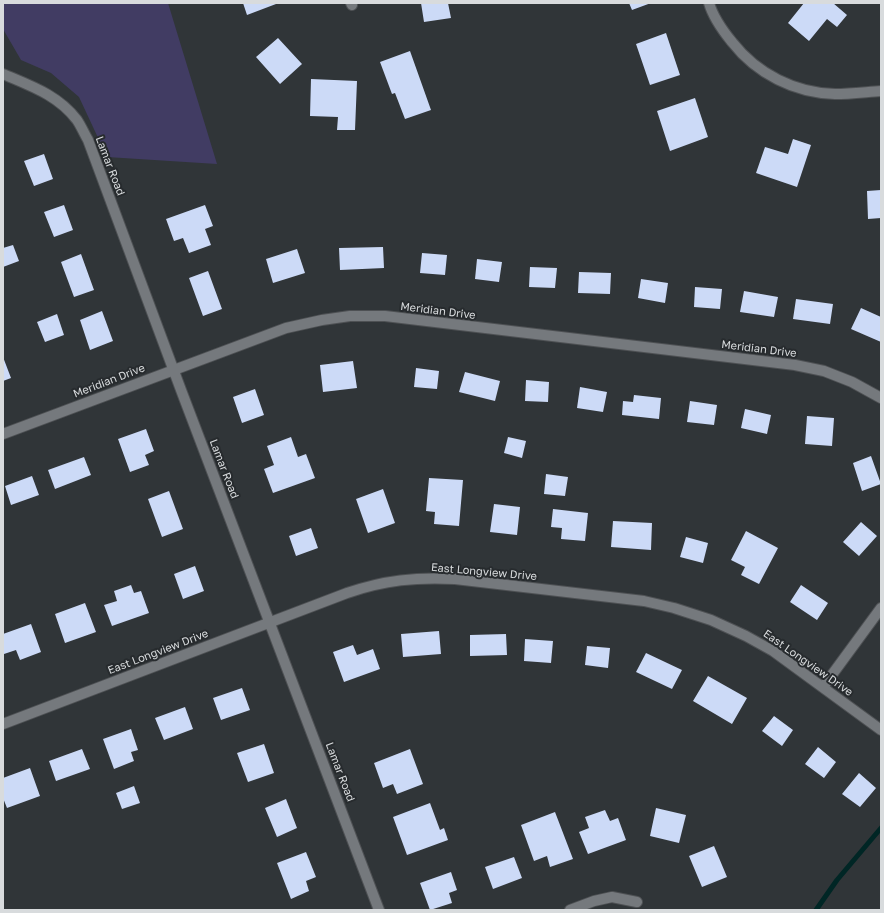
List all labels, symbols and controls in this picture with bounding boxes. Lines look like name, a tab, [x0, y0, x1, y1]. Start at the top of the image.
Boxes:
street label: Lamar Road	[93, 134, 127, 198]
street label: Meridian Drive	[400, 300, 476, 322]
street label: Meridian Drive	[721, 338, 797, 360]
street label: Meridian Drive	[71, 361, 147, 401]
street label: Lamar Road	[207, 437, 241, 501]
street label: East Longview Drive	[430, 561, 538, 583]
street label: East Longview Drive	[106, 627, 210, 677]
street label: East Longview Drive	[761, 627, 855, 699]
street label: Lamar Road	[323, 740, 357, 804]

